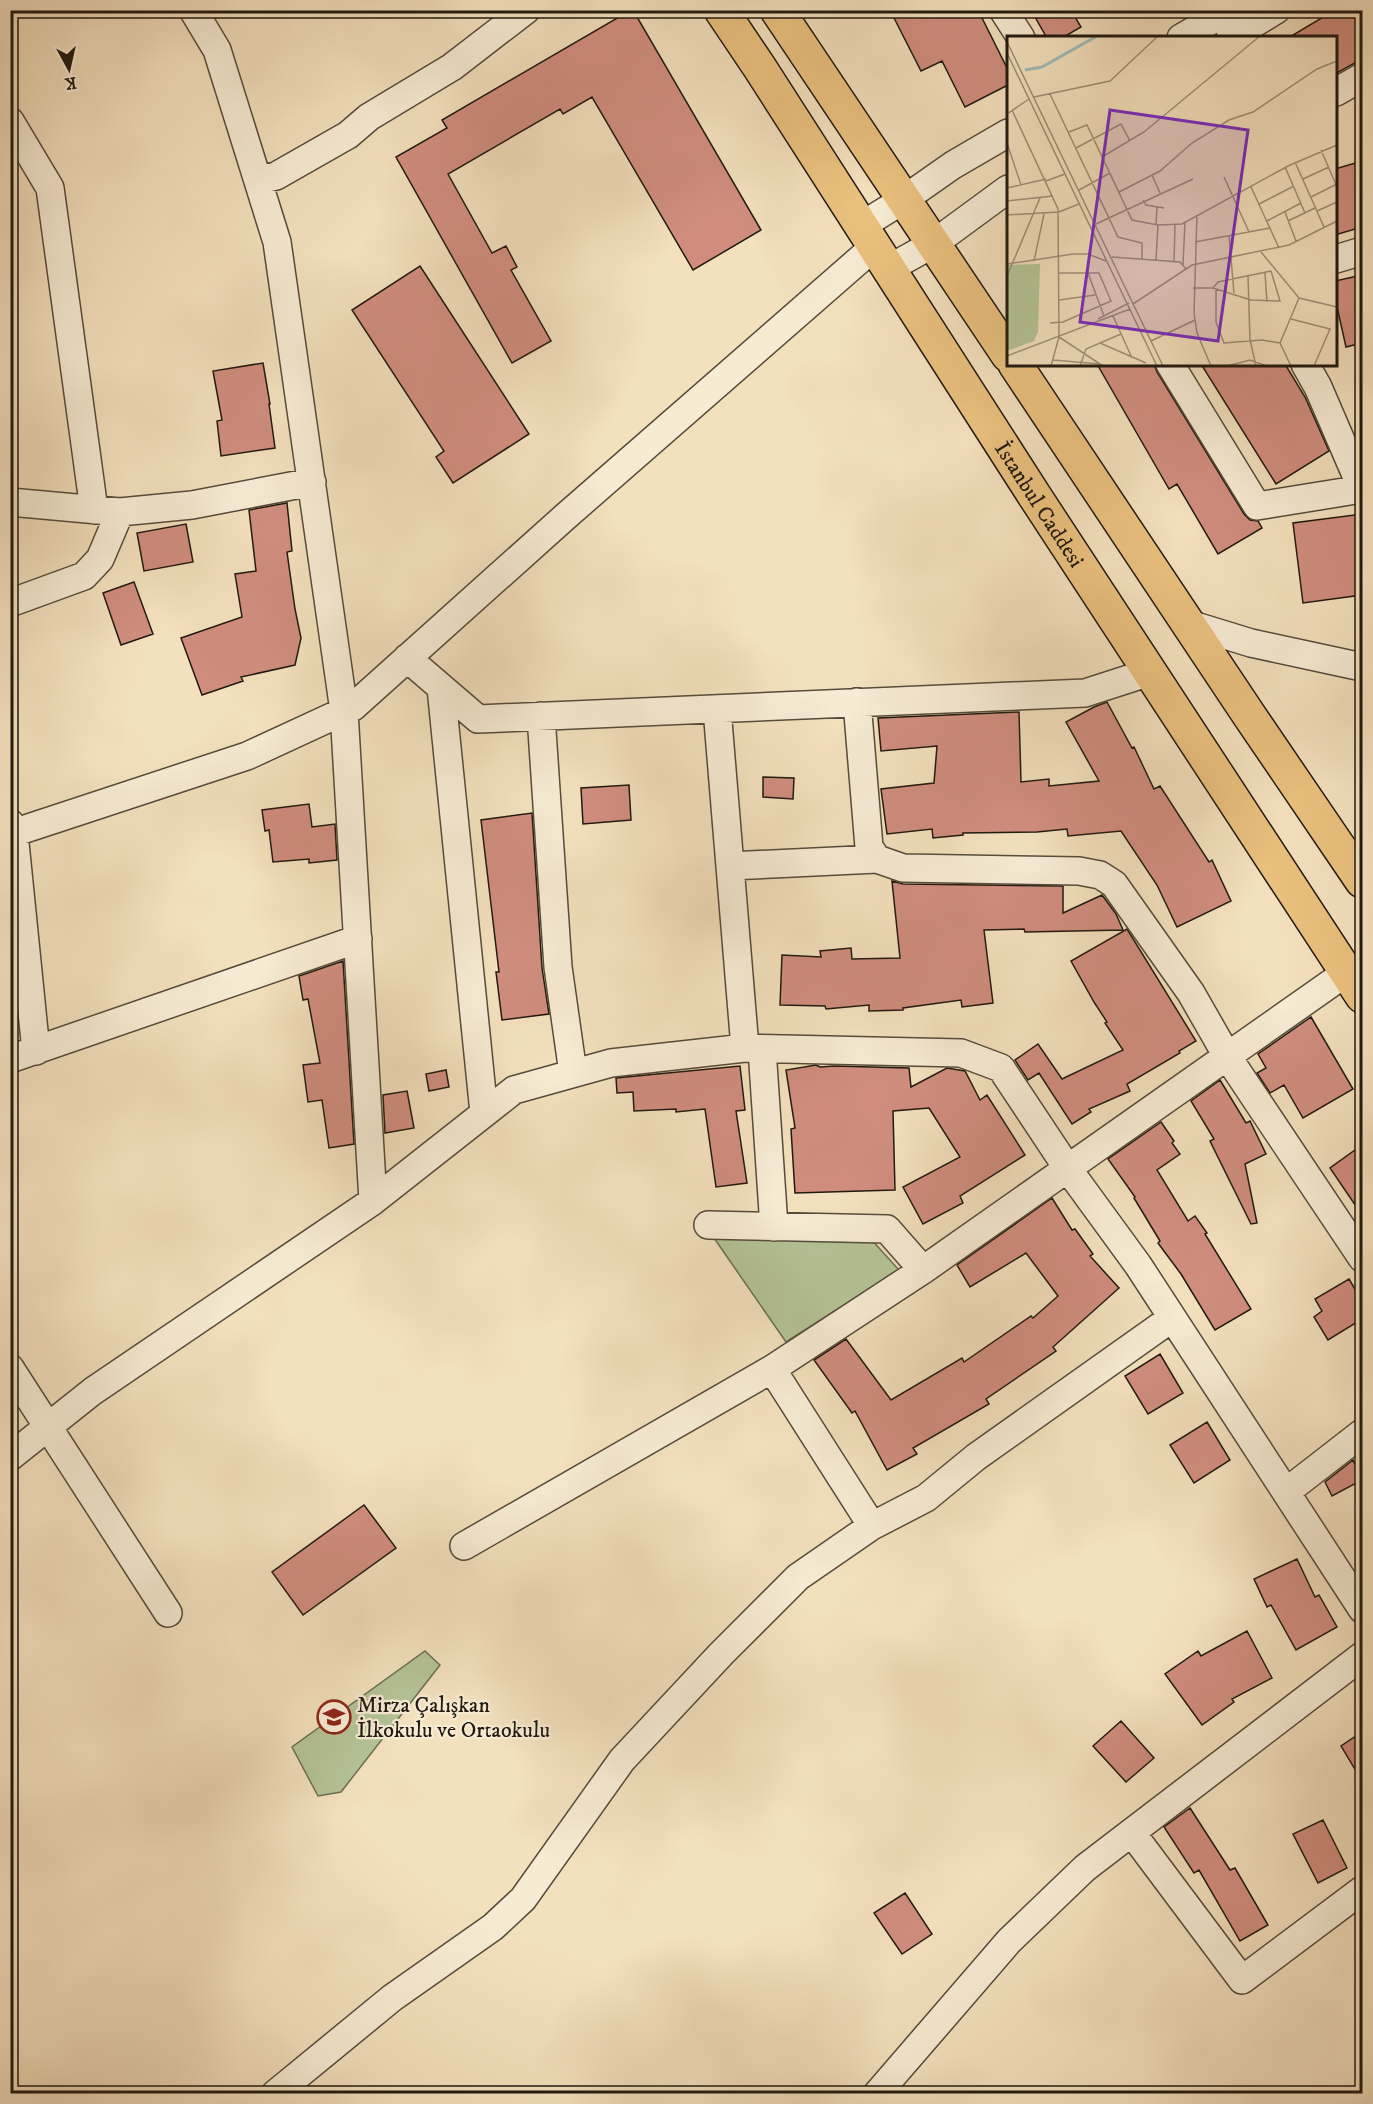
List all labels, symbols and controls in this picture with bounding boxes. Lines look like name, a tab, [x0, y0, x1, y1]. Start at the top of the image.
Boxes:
inset map	[1007, 36, 1337, 366]
north arrow	[39, 39, 99, 99]
text: K	[63, 72, 78, 94]
street label: İstanbul Caddesi	[988, 437, 1090, 573]
place label: Mirza Çalışkan İlkokulu ve Ortaokulu	[357, 1692, 550, 1744]
school or university icon: Mirza Çalışkan İlkokulu ve Ortaokulu	[316, 1699, 352, 1735]

